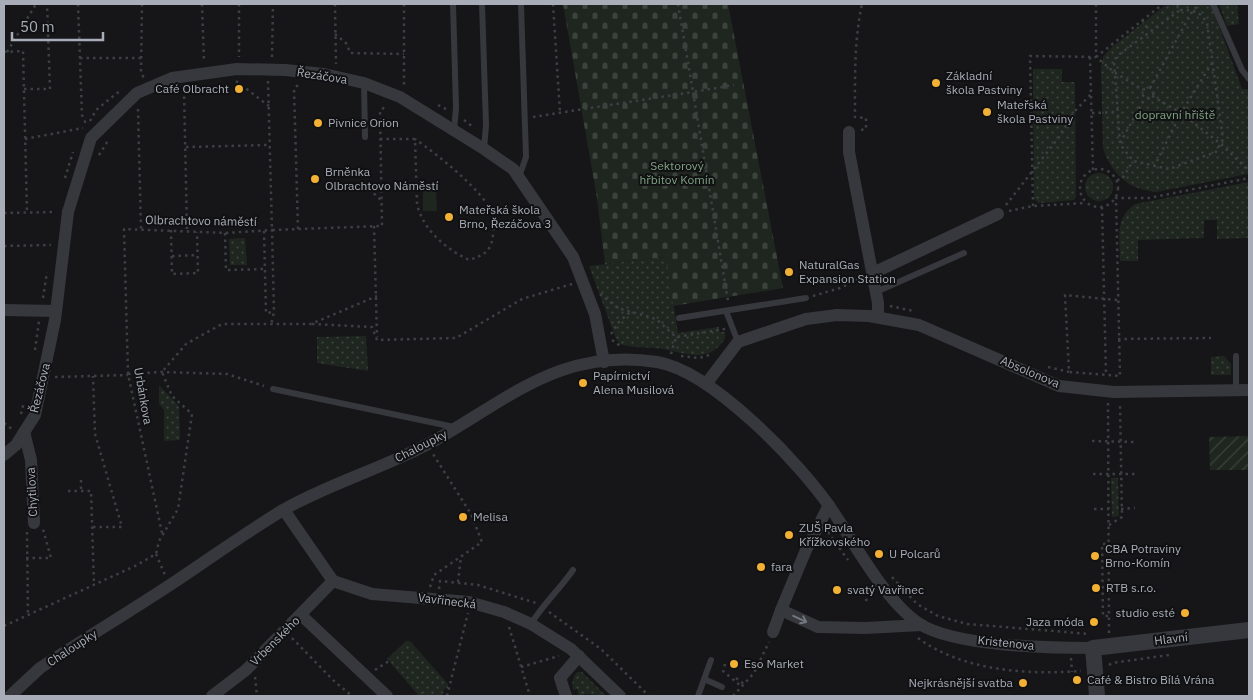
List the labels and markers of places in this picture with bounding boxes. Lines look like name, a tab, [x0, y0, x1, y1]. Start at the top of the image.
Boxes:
place label: Základní škola Pastviny	[946, 68, 1022, 97]
marker: Základní škola Pastviny	[930, 77, 942, 89]
place label: Café Olbracht	[155, 81, 229, 96]
marker: Café Olbracht	[233, 83, 245, 95]
place label: Mateřská škola Pastviny	[997, 97, 1073, 126]
marker: Mateřská škola Pastviny	[981, 106, 993, 118]
place label: Pivnice Orion	[328, 115, 399, 130]
marker: Pivnice Orion	[312, 117, 324, 129]
place label: Brněnka Olbrachtovo Náměstí	[325, 164, 438, 193]
marker: Brněnka Olbrachtovo Náměstí	[309, 173, 321, 185]
place label: Mateřská škola Brno, Řezáčova 3	[459, 202, 551, 231]
marker: Mateřská škola Brno, Řezáčova 3	[443, 211, 455, 223]
place label: NaturalGas Expansion Station	[799, 257, 896, 286]
marker: NaturalGas Expansion Station	[783, 266, 795, 278]
place label: Papírnictví Alena Musilová	[593, 368, 675, 397]
marker: Papírnictví Alena Musilová	[577, 377, 589, 389]
place label: Melisa	[473, 509, 508, 524]
marker: Melisa	[457, 511, 469, 523]
place label: ZUŠ Pavla Křížkovského	[799, 520, 870, 549]
marker: ZUŠ Pavla Křížkovského	[783, 529, 795, 541]
place label: CBA Potraviny Brno-Komín	[1105, 541, 1181, 570]
place label: U Polcarů	[889, 546, 941, 561]
marker: U Polcarů	[873, 548, 885, 560]
marker: CBA Potraviny Brno-Komín	[1089, 550, 1101, 562]
place label: fara	[771, 559, 793, 574]
marker: fara	[755, 561, 767, 573]
place label: RTB s.r.o.	[1106, 580, 1156, 595]
place label: svatý Vavřinec	[847, 582, 924, 597]
marker: RTB s.r.o.	[1090, 582, 1102, 594]
marker: svatý Vavřinec	[831, 584, 843, 596]
place label: studio esté	[1116, 605, 1175, 620]
marker: studio esté	[1179, 607, 1191, 619]
place label: Jaza móda	[1026, 614, 1085, 629]
marker: Jaza móda	[1088, 616, 1100, 628]
place label: Eso Market	[744, 656, 804, 671]
marker: Eso Market	[728, 658, 740, 670]
place label: Café & Bistro Bílá Vrána	[1087, 672, 1215, 687]
marker: Café & Bistro Bílá Vrána	[1071, 674, 1083, 686]
place label: Nejkrásnější svatba	[908, 675, 1014, 690]
marker: Nejkrásnější svatba	[1017, 677, 1029, 689]

